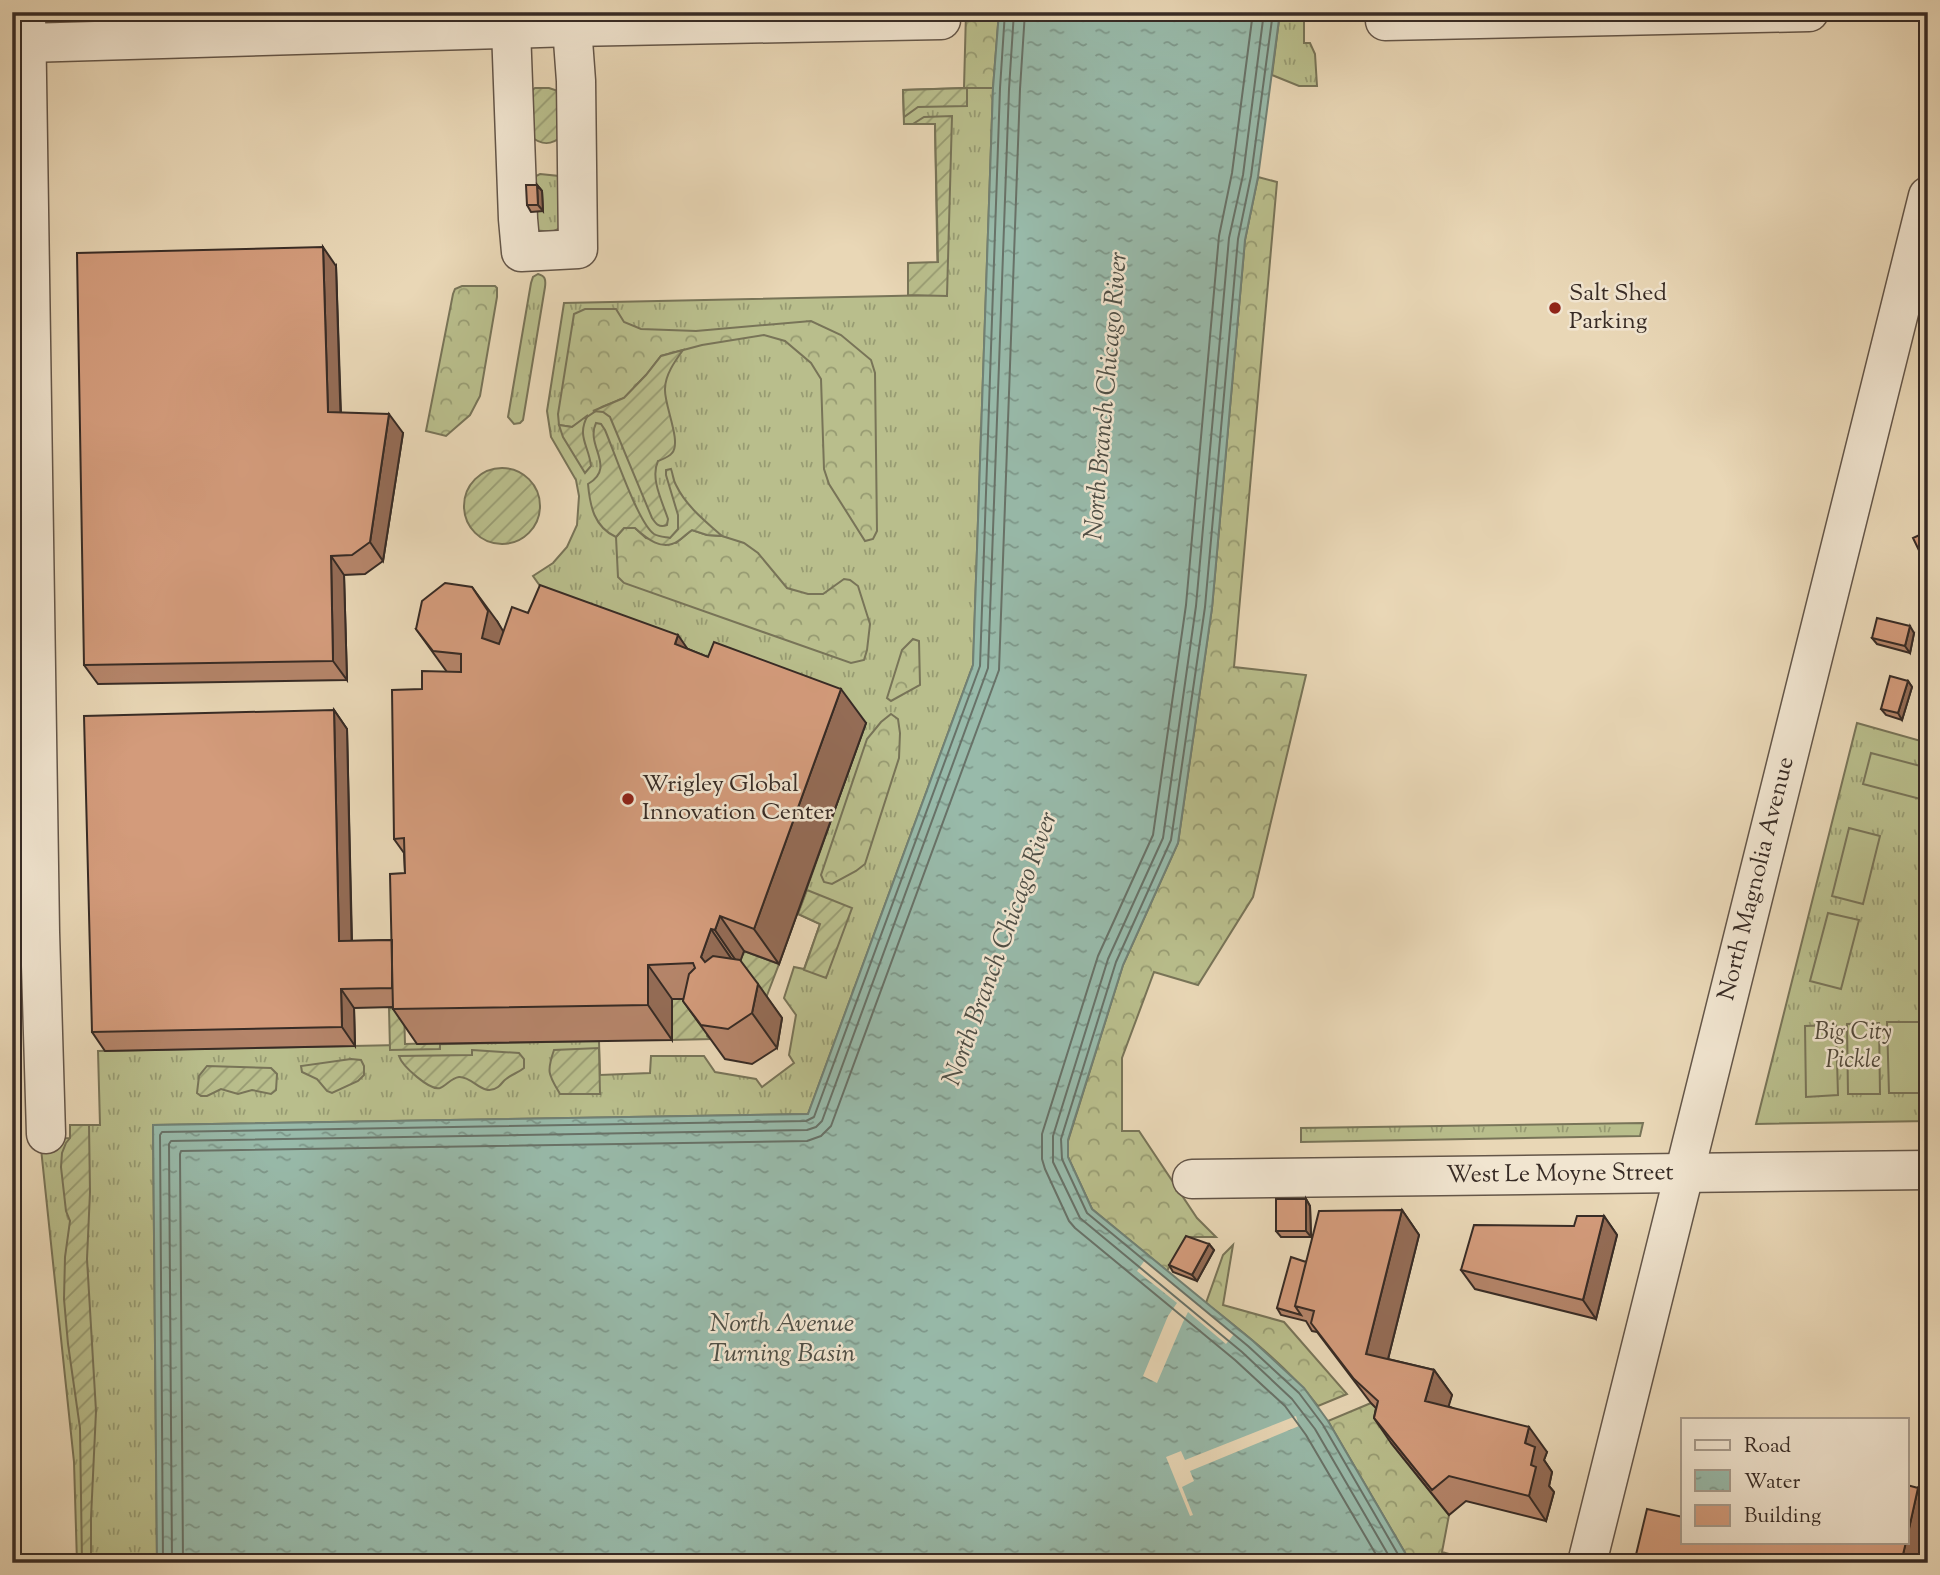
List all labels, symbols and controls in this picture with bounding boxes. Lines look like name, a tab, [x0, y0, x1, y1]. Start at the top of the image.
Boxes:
water label: North Branch Chicago River	[1076, 250, 1138, 542]
place label: Salt Shed Parking	[1569, 277, 1667, 339]
marker: Salt Shed Parking	[1547, 300, 1563, 316]
street label: North Magnolia Avenue	[1710, 753, 1804, 1004]
place label: Wrigley Global Innovation Center	[642, 768, 833, 830]
marker: Wrigley Global Innovation Center	[620, 791, 636, 807]
water label: North Branch Chicago River	[934, 807, 1068, 1091]
park label: Big City Pickle	[1814, 1016, 1892, 1078]
street label: West Le Moyne Street	[1446, 1156, 1674, 1193]
water label: North Avenue Turning Basin	[709, 1306, 856, 1373]
legend	[1681, 1418, 1909, 1544]
text: Road	[1744, 1432, 1791, 1462]
text: Water	[1744, 1468, 1801, 1498]
text: Building	[1744, 1502, 1821, 1532]

